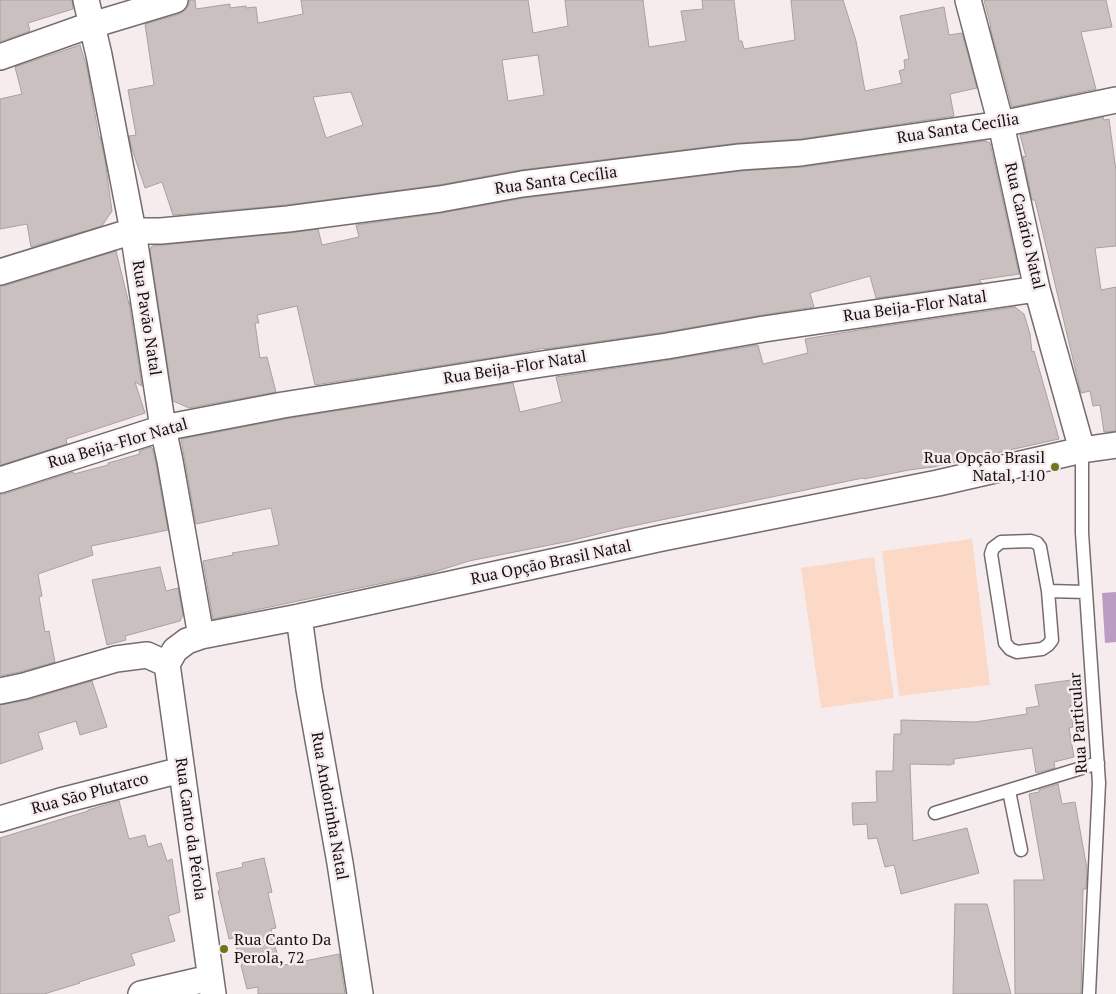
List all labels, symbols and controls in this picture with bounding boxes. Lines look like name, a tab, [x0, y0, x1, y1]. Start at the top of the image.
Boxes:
street label: Rua Santa Cecília	[896, 110, 1020, 148]
street label: Rua Canário Natal	[1000, 161, 1048, 291]
street label: Rua Santa Cecília	[494, 163, 618, 199]
street label: Rua Pavão Natal	[127, 259, 165, 377]
street label: Rua Beija-Flor Natal	[842, 287, 988, 327]
street label: Rua Beija-Flor Natal	[442, 347, 588, 389]
street label: Rua Beija-Flor Natal	[46, 415, 190, 473]
place label: Rua Opção Brasil Natal, 110	[924, 448, 1045, 486]
marker: Rua Opção Brasil Natal, 110	[1049, 461, 1061, 473]
street label: Rua Opção Brasil Natal	[469, 537, 633, 589]
street label: Rua Particular	[1066, 672, 1092, 774]
street label: Rua Andorinha Natal	[307, 730, 351, 882]
street label: Rua Canto da Pérola	[170, 756, 210, 902]
street label: Rua São Plutarco	[29, 769, 151, 819]
place label: Rua Canto Da Perola, 72	[234, 930, 331, 968]
marker: Rua Canto Da Perola, 72	[218, 943, 230, 955]

